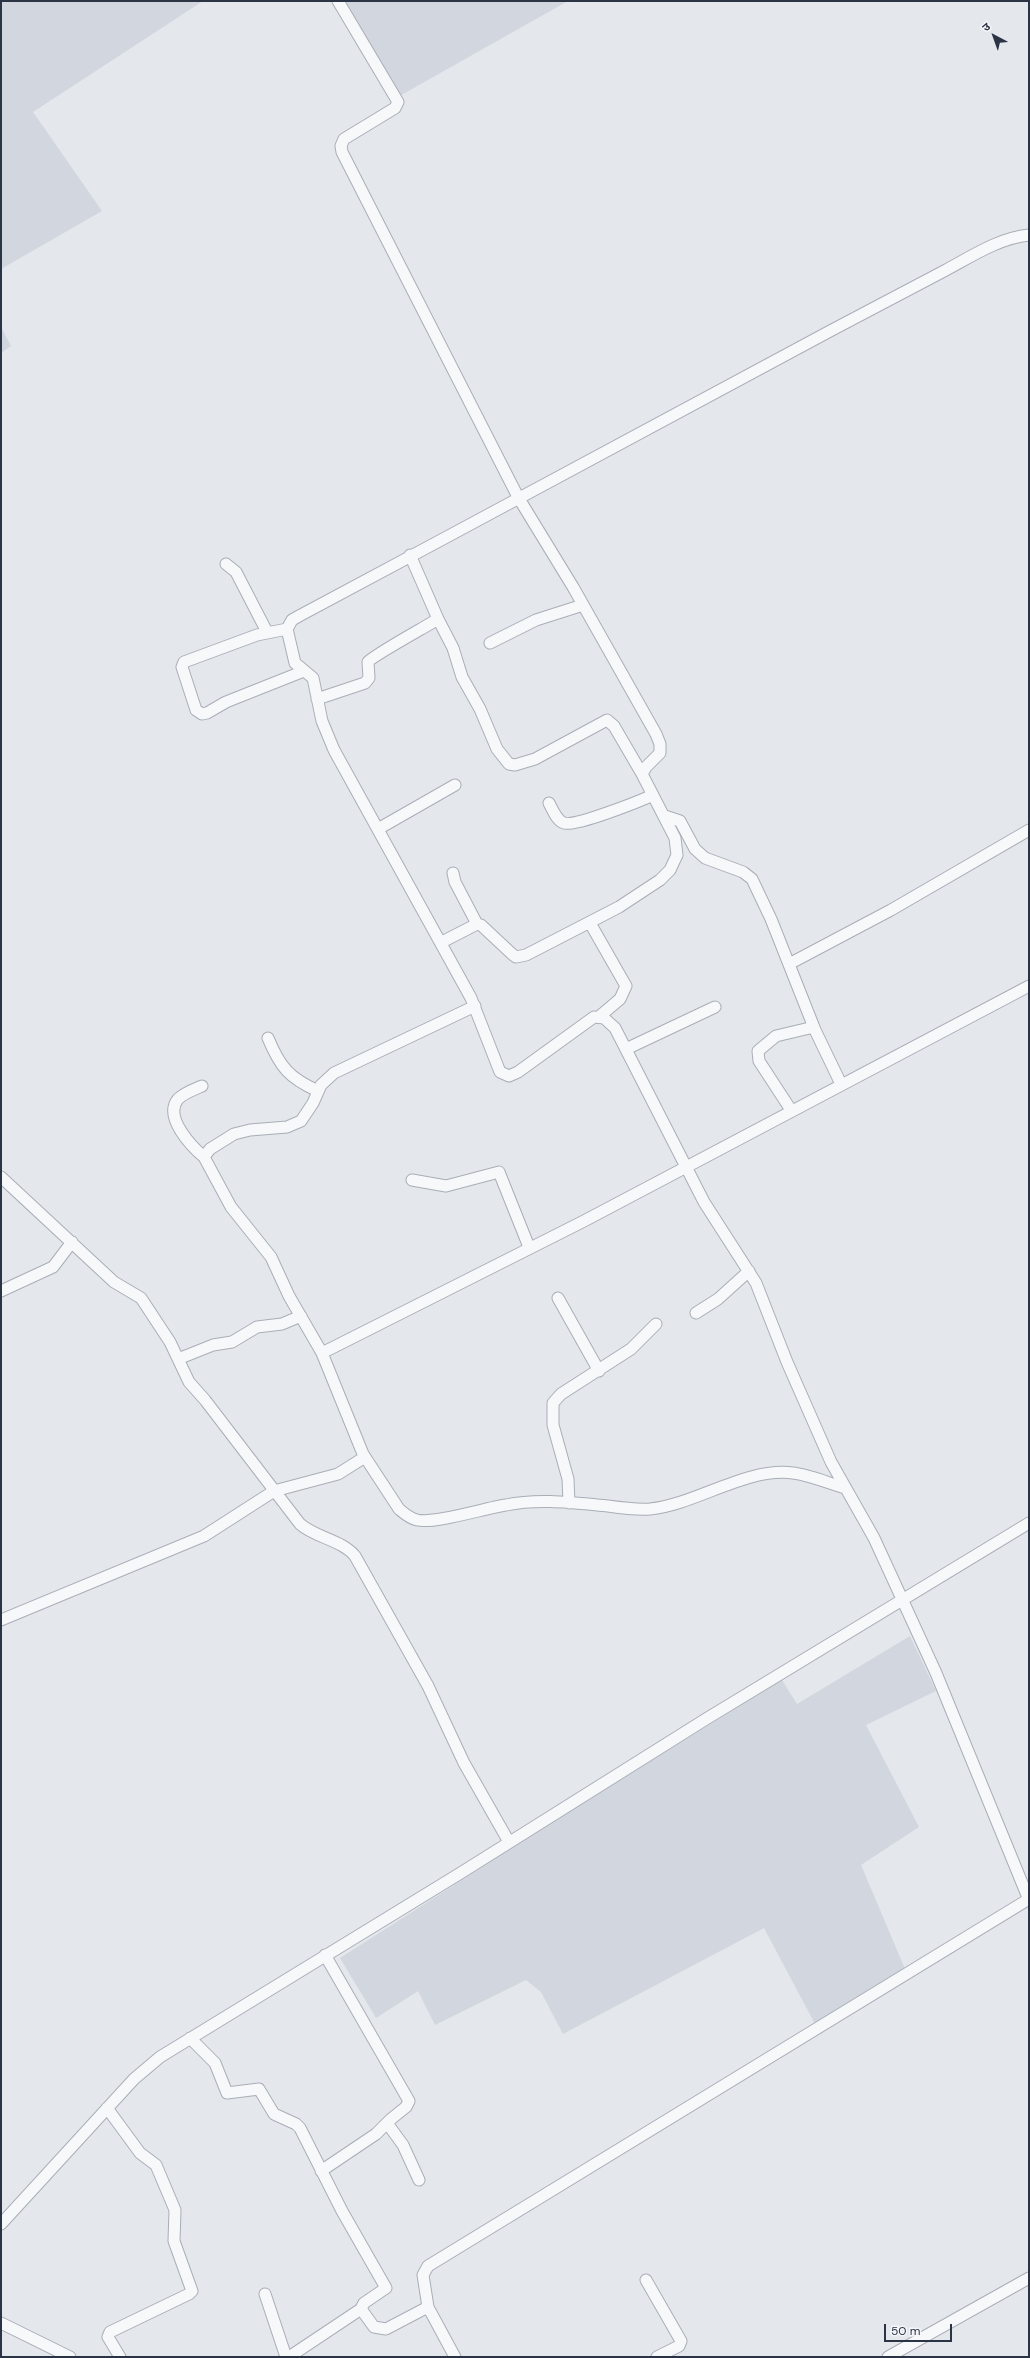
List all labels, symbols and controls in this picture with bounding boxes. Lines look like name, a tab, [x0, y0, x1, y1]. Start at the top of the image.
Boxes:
north arrow	[974, 16, 1014, 56]
text: उ	[979, 20, 993, 34]
scale bar	[886, 2316, 954, 2342]
text: 50 m	[891, 2323, 920, 2339]

